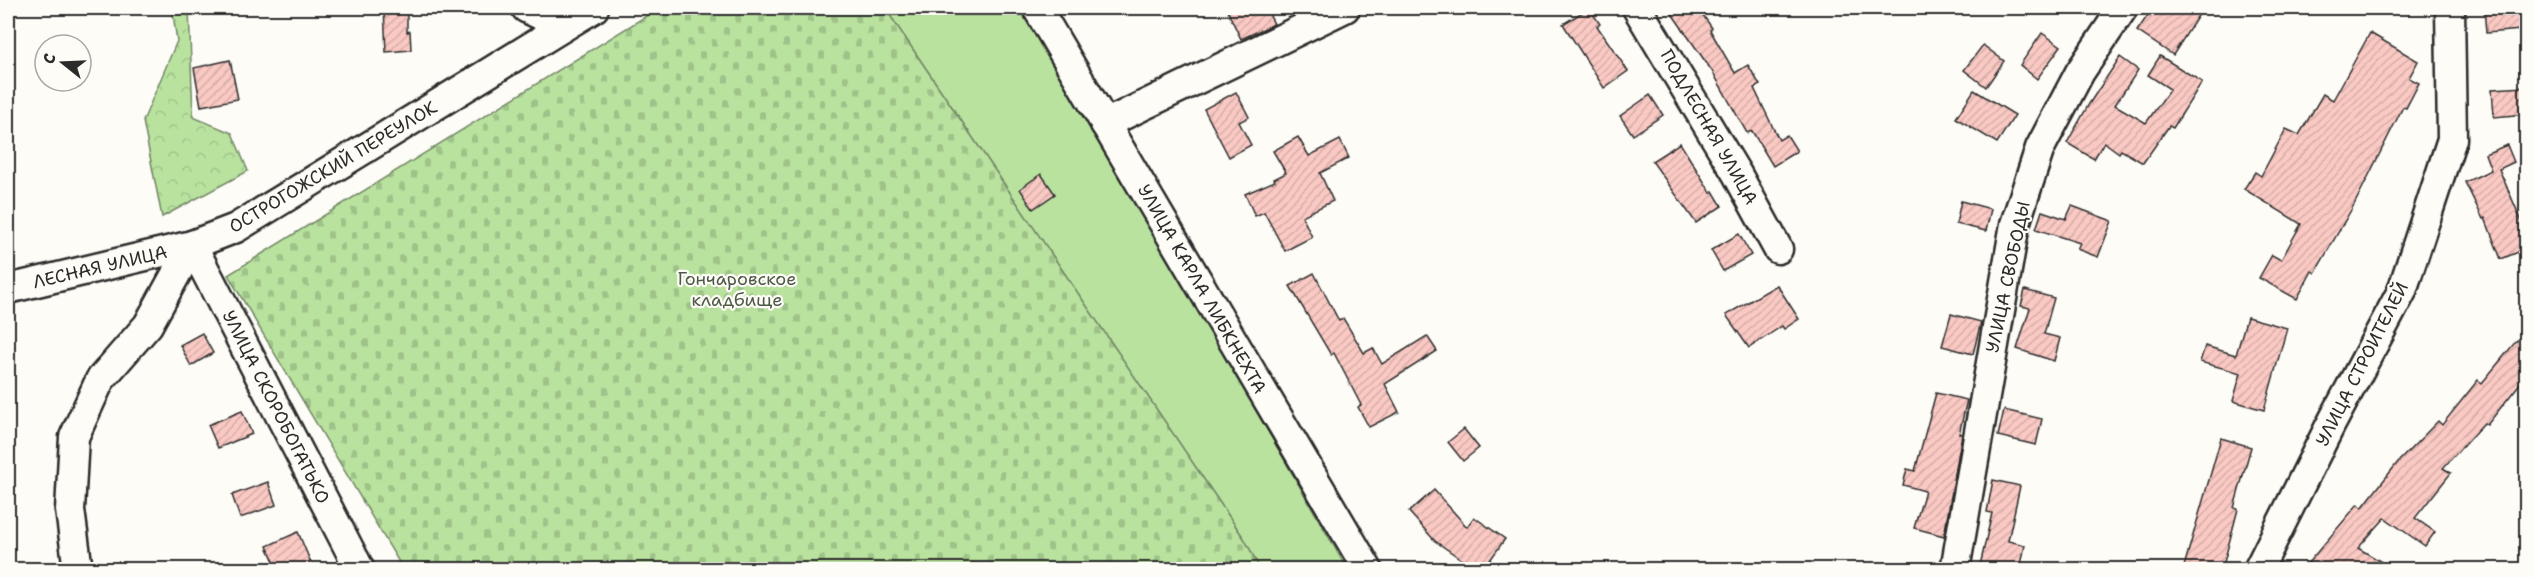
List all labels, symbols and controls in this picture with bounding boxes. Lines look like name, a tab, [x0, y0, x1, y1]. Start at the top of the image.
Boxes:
north arrow	[33, 33, 93, 93]
street label: ПОДЛЕСНАЯ УЛИЦА	[1655, 45, 1763, 209]
text: С	[38, 50, 61, 66]
street label: ОСТРОГОЖСКИЙ ПЕРЕУЛОК	[225, 95, 442, 239]
street label: УЛИЦА КАРЛА ЛИБКНЕХТА	[1132, 180, 1272, 398]
street label: УЛИЦА СВОБОДЫ	[1980, 199, 2036, 355]
street label: ЛЕСНАЯ УЛИЦА	[30, 240, 170, 294]
park label: Гончаровское кладбище	[678, 267, 796, 312]
street label: УЛИЦА СТРОИТЕЛЕЙ	[2310, 278, 2414, 450]
street label: УЛИЦА СКОРОБОГАТЬКО	[217, 306, 335, 508]

